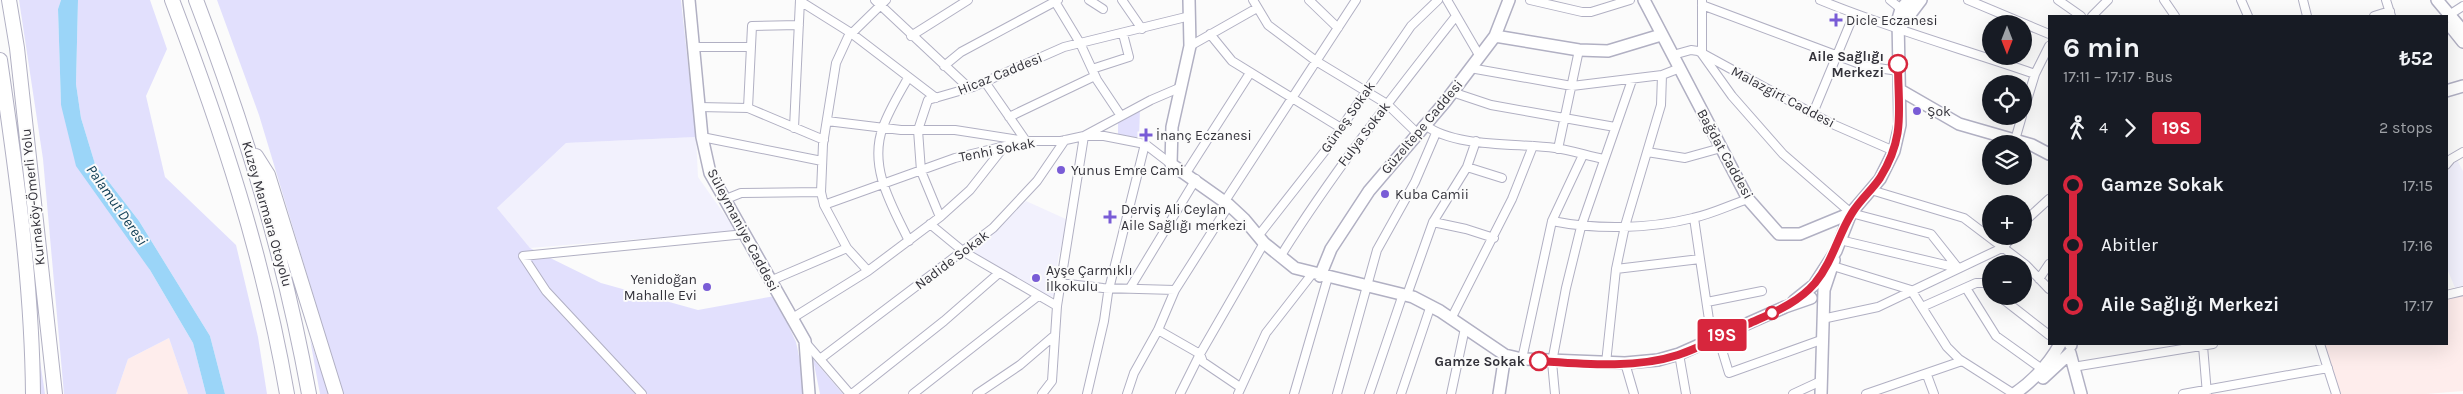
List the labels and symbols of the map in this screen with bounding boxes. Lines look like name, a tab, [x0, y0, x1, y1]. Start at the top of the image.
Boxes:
place label: Dicle Eczanesi	[1846, 12, 1938, 29]
marker: Dicle Eczanesi	[1830, 14, 1842, 26]
north arrow	[1982, 15, 2032, 65]
place label: Aile Sağlığı Merkezi	[1809, 48, 1884, 81]
street label: Hicaz Caddesi	[955, 49, 1045, 99]
marker: Aile Sağlığı Merkezi	[1888, 54, 1908, 74]
street label: Malazgirt Caddesi	[1728, 62, 1838, 132]
street label: Güzeltepe Caddesi	[1378, 76, 1466, 178]
street label: Güneş Sokak	[1317, 78, 1379, 156]
street label: Fulya Sokak	[1334, 98, 1394, 170]
place label: Şok	[1927, 103, 1951, 120]
marker: Şok	[1911, 105, 1923, 117]
street label: Bağdat Caddesi	[1693, 106, 1757, 202]
place label: İnanç Eczanesi	[1156, 127, 1252, 144]
street label: Kurnaköy-Ömerli Yolu	[17, 128, 49, 266]
marker: İnanç Eczanesi	[1140, 129, 1152, 141]
street label: Tenhi Sokak	[958, 134, 1037, 166]
street label: Kuzey Marmara Otoyolu	[238, 139, 296, 289]
water label: Palamut Deresi	[83, 161, 151, 249]
place label: Yunus Emre Cami	[1071, 162, 1184, 179]
marker: Yunus Emre Cami	[1055, 164, 1067, 176]
street label: Süleymaniye Caddesi	[703, 166, 783, 294]
place label: Kuba Camii	[1395, 186, 1469, 203]
marker: Kuba Camii	[1379, 188, 1391, 200]
place label: Derviş Ali Ceylan Aile Sağlığı merkezi	[1121, 201, 1246, 234]
marker: Derviş Ali Ceylan Aile Sağlığı merkezi	[1103, 210, 1117, 224]
street label: Nadide Sokak	[912, 227, 992, 293]
place label: Ayşe Çarmıklı İlkokulu	[1046, 262, 1133, 295]
place label: Yenidoğan Mahalle Evi	[624, 271, 697, 304]
marker: Ayşe Çarmıklı İlkokulu	[1030, 272, 1042, 284]
marker: Yenidoğan Mahalle Evi	[701, 281, 713, 293]
unlabelled marker	[1765, 306, 1779, 320]
line badge: 19S	[1693, 319, 1751, 351]
marker: Gamze Sokak	[1529, 351, 1549, 371]
place label: Gamze Sokak	[1435, 353, 1526, 370]

